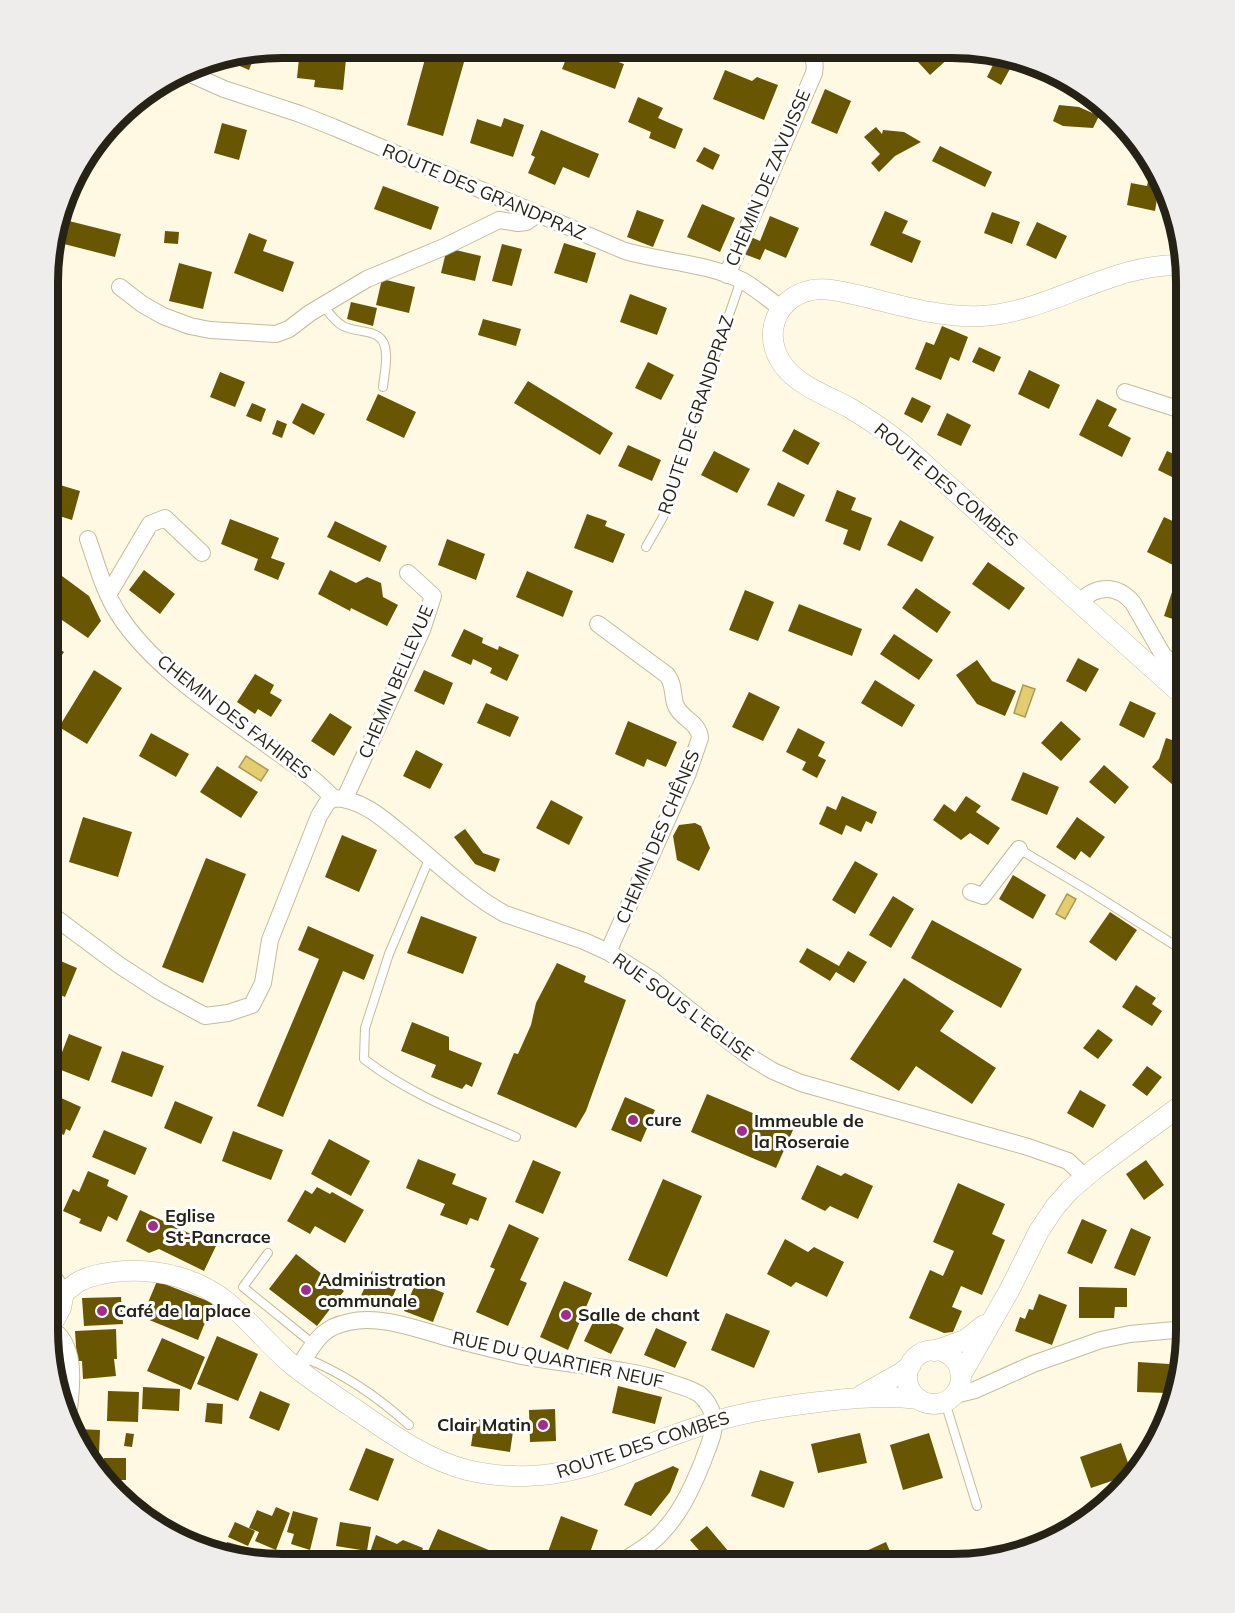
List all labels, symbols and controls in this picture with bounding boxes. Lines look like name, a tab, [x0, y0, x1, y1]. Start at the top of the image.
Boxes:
street label: CHEMIN DE ZAVUISSE	[720, 86, 815, 270]
street label: ROUTE DES GRANDPRAZ	[379, 138, 590, 245]
street label: ROUTE DE GRANDPRAZ	[653, 312, 739, 517]
street label: ROUTE DES COMBES	[870, 418, 1023, 551]
street label: CHEMIN BELLEVUE	[353, 602, 438, 762]
street label: CHEMIN DES FAHIRES	[153, 649, 316, 784]
street label: CHEMIN DES CHÊNES	[611, 746, 705, 927]
street label: RUE SOUS L'EGLISE	[608, 948, 758, 1066]
place label: cure	[645, 1108, 682, 1131]
place label: Immeuble de la Roseraie	[754, 1109, 864, 1153]
marker: cure	[626, 1113, 640, 1127]
marker: Immeuble de la Roseraie	[735, 1124, 749, 1138]
place label: Eglise St-Pancrace	[165, 1204, 271, 1248]
marker: Eglise St-Pancrace	[146, 1219, 160, 1233]
place label: Administration communale	[318, 1268, 446, 1312]
marker: Administration communale	[299, 1283, 313, 1297]
place label: Café de la place	[114, 1299, 251, 1322]
place label: Salle de chant	[578, 1303, 700, 1326]
marker: Café de la place	[95, 1304, 109, 1318]
marker: Salle de chant	[559, 1308, 573, 1322]
street label: RUE DU QUARTIER NEUF	[451, 1326, 666, 1393]
street label: ROUTE DES COMBES	[553, 1406, 732, 1483]
place label: Clair Matin	[437, 1413, 531, 1436]
marker: Clair Matin	[536, 1418, 550, 1432]

